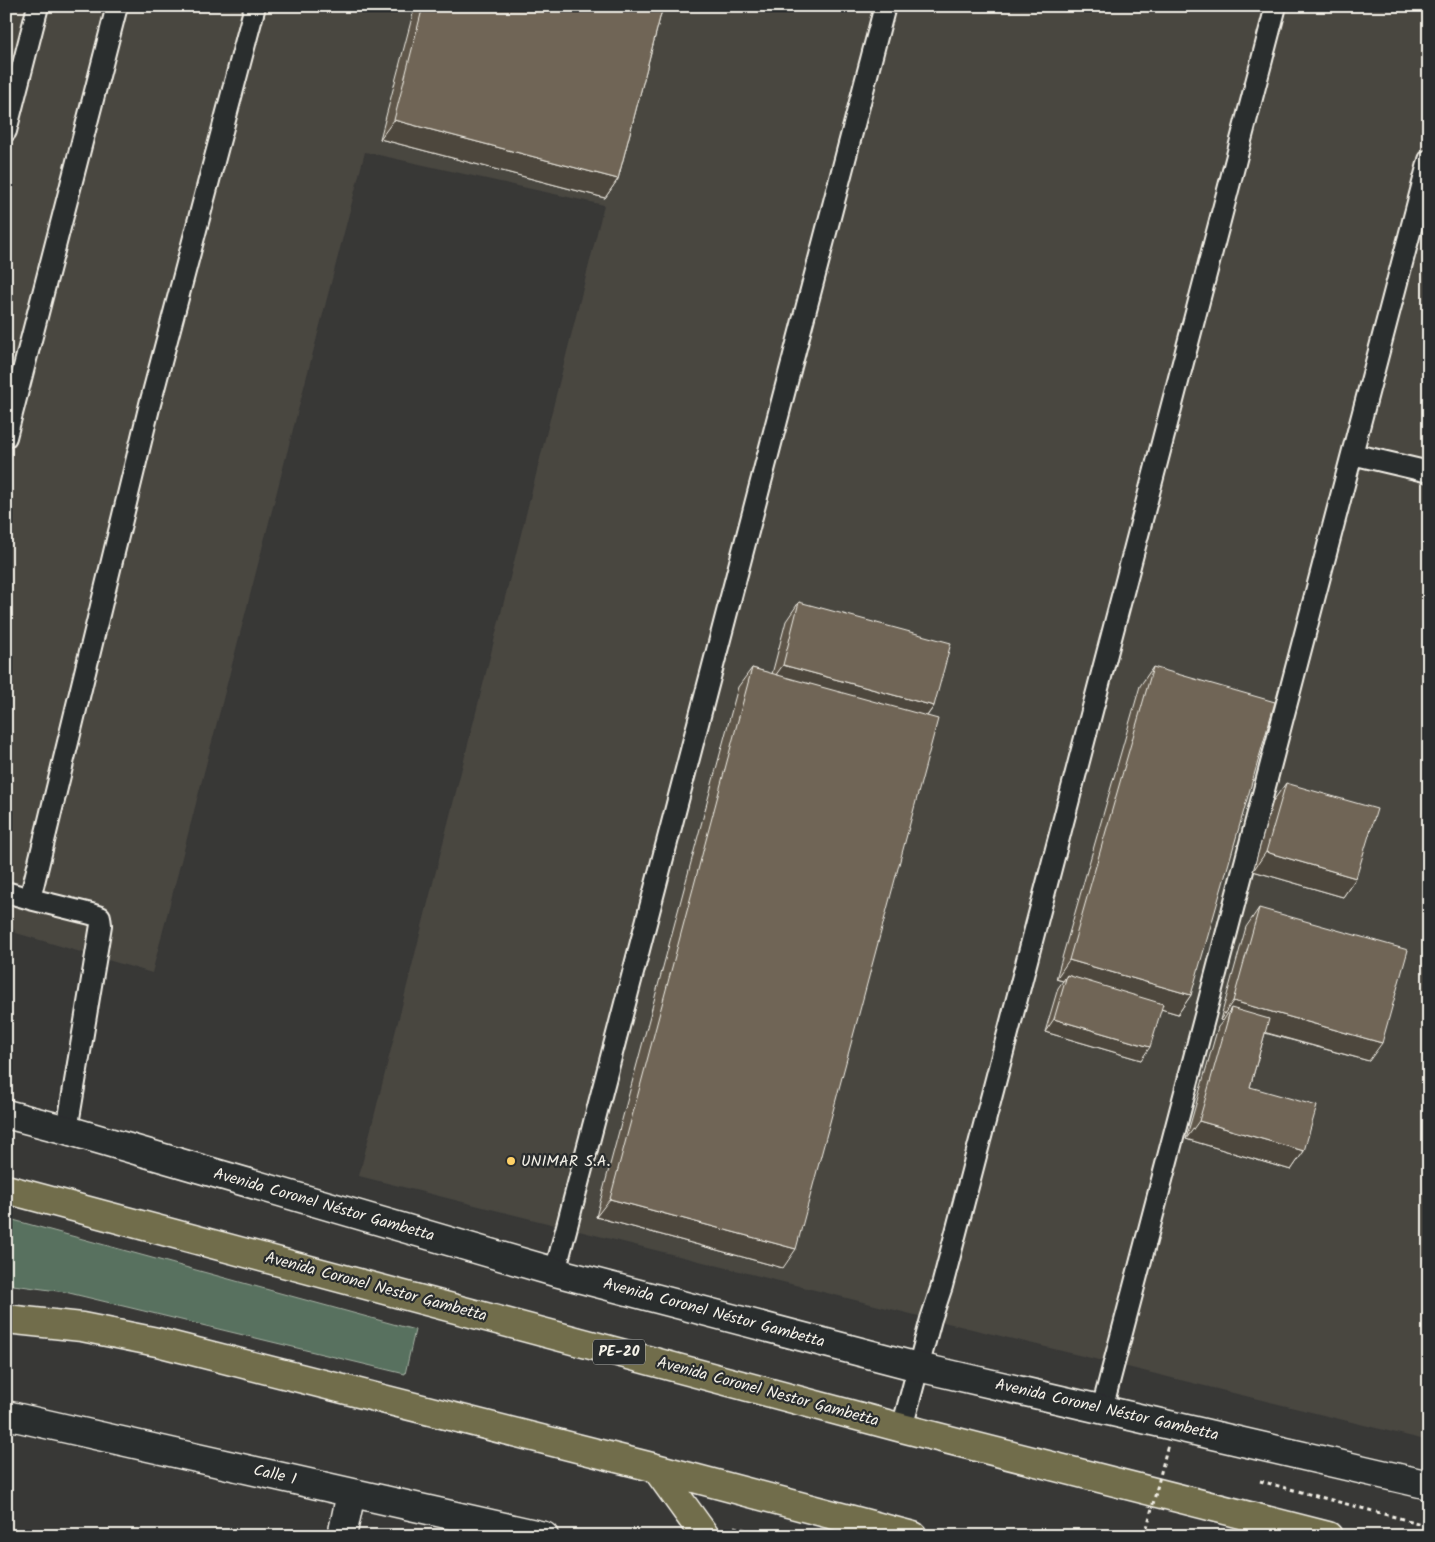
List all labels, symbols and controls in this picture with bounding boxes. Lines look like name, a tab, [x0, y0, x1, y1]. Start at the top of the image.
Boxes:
place label: UNIMAR S.A.	[521, 1149, 610, 1174]
marker: UNIMAR S.A.	[505, 1155, 517, 1167]
street label: Avenida Coronel Néstor Gambetta	[211, 1161, 437, 1249]
street label: Avenida Coronel Nestor Gambetta	[262, 1245, 490, 1329]
street label: Avenida Coronel Néstor Gambetta	[600, 1271, 828, 1355]
road number: PE-20	[593, 1340, 645, 1364]
street label: Avenida Coronel Nestor Gambetta	[654, 1350, 882, 1434]
street label: Avenida Coronel Néstor Gambetta	[993, 1372, 1221, 1448]
street label: Calle 1	[251, 1458, 299, 1492]

